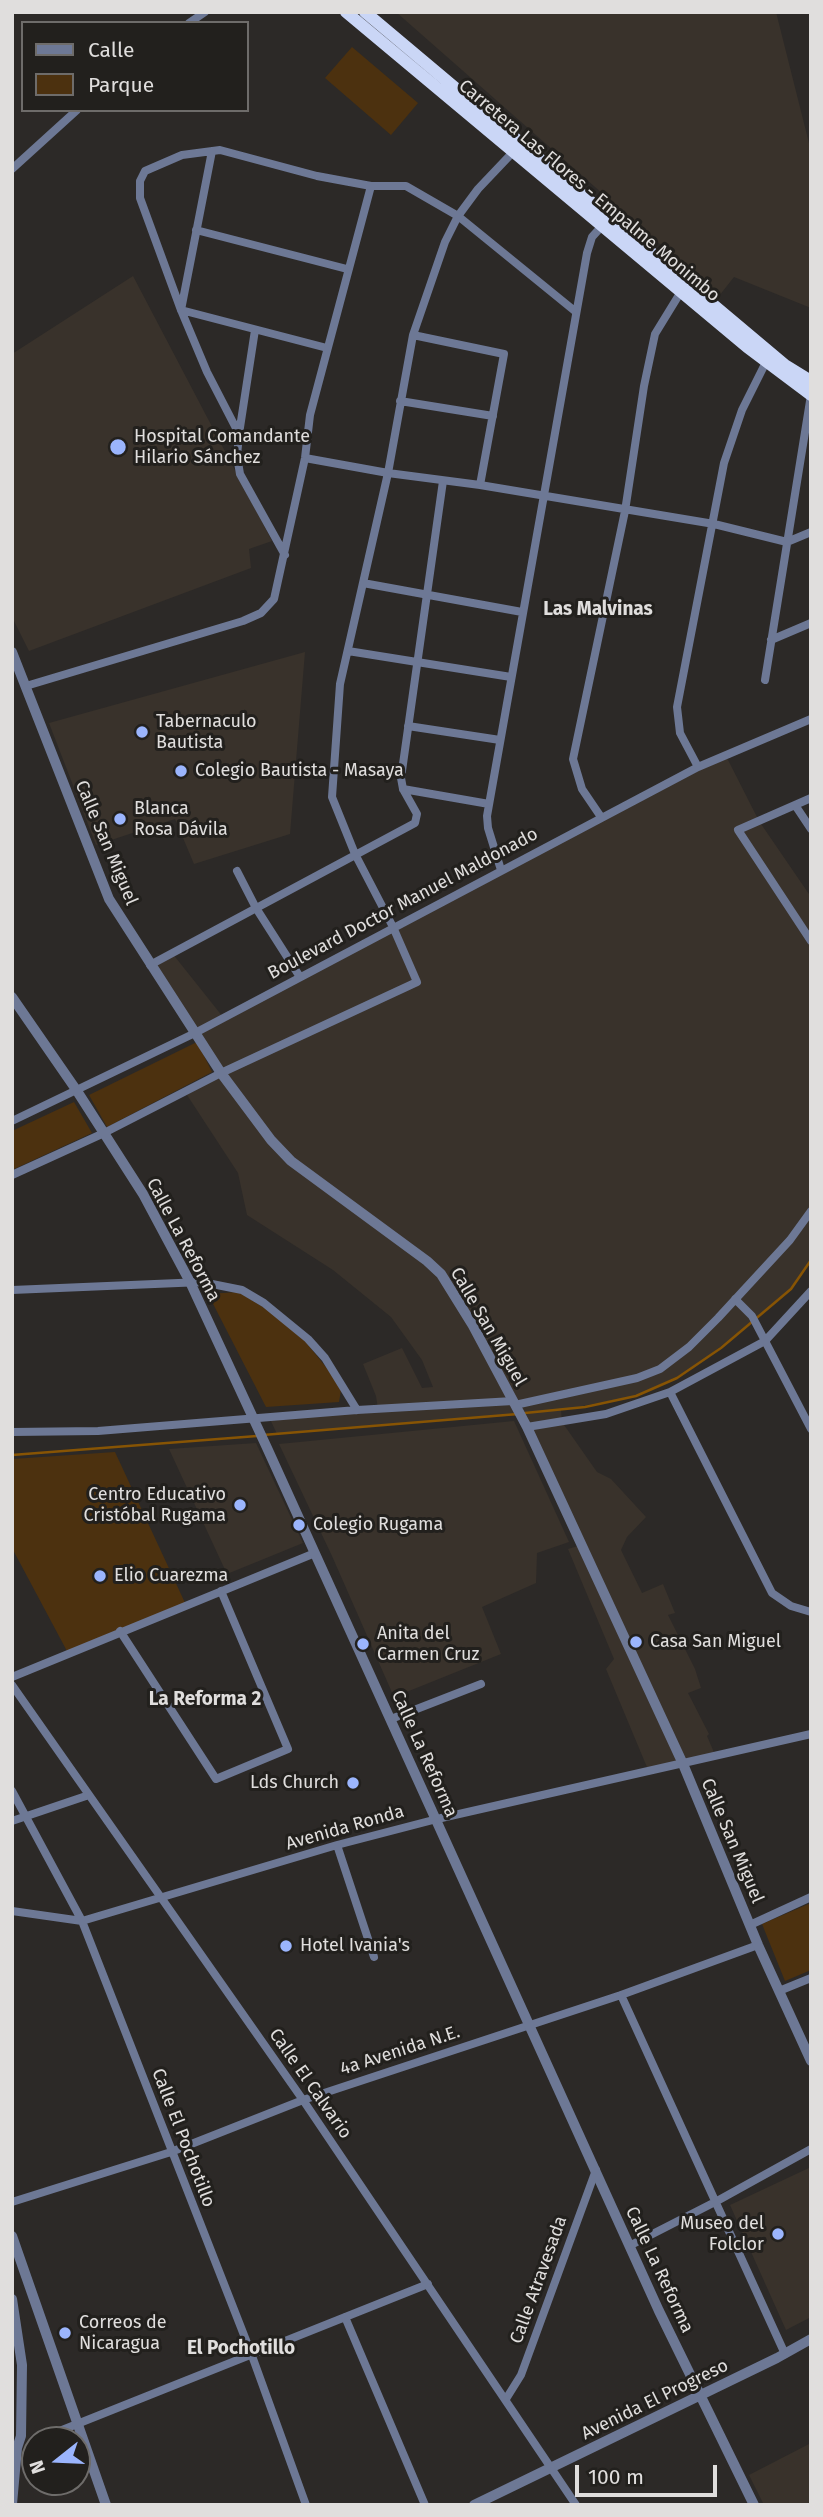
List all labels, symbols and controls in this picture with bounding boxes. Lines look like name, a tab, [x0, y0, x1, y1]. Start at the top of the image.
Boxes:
legend	[21, 21, 248, 112]
text: Calle	[88, 37, 134, 63]
text: Parque	[88, 72, 154, 98]
street label: Carretera Las Flores - Empalme Monimbo	[454, 75, 724, 307]
place label: Hospital Comandante Hilario Sánchez	[134, 426, 310, 468]
marker: Hospital Comandante Hilario Sánchez	[108, 437, 128, 457]
district label: Las Malvinas	[543, 599, 653, 621]
place label: Tabernaculo Bautista	[156, 711, 257, 754]
marker: Tabernaculo Bautista	[134, 724, 150, 740]
place label: Colegio Bautista - Masaya	[195, 760, 404, 782]
marker: Colegio Bautista - Masaya	[173, 763, 189, 779]
street label: Calle San Miguel	[70, 777, 142, 909]
place label: Blanca Rosa Dávila	[134, 798, 228, 840]
marker: Blanca Rosa Dávila	[112, 811, 128, 827]
street label: Boulevard Doctor Manuel Maldonado	[264, 823, 542, 985]
street label: Calle La Reforma	[141, 1175, 225, 1305]
street label: Calle San Miguel	[445, 1264, 531, 1390]
place label: Centro Educativo Cristóbal Rugama	[83, 1484, 226, 1526]
marker: Centro Educativo Cristóbal Rugama	[232, 1497, 248, 1513]
place label: Colegio Rugama	[313, 1514, 443, 1536]
marker: Colegio Rugama	[291, 1517, 307, 1533]
place label: Elio Cuarezma	[114, 1565, 228, 1587]
marker: Elio Cuarezma	[92, 1568, 108, 1584]
place label: Anita del Carmen Cruz	[377, 1623, 479, 1666]
place label: Casa San Miguel	[650, 1631, 781, 1653]
marker: Casa San Miguel	[628, 1634, 644, 1650]
marker: Anita del Carmen Cruz	[355, 1636, 371, 1652]
street label: Calle La Reforma	[386, 1687, 462, 1821]
district label: La Reforma 2	[149, 1689, 261, 1711]
place label: Lds Church	[250, 1772, 339, 1794]
marker: Lds Church	[345, 1775, 361, 1791]
street label: Calle San Miguel	[696, 1775, 768, 1907]
street label: Avenida Ronda	[283, 1801, 407, 1855]
place label: Hotel Ivania's	[300, 1935, 410, 1957]
marker: Hotel Ivania's	[278, 1938, 294, 1954]
street label: 4a Avenida N.E.	[337, 2021, 463, 2081]
street label: Calle El Calvario	[264, 2025, 356, 2143]
street label: Calle El Pochotillo	[147, 2066, 219, 2210]
street label: Calle La Reforma	[620, 2203, 698, 2337]
street label: Calle Atravesada	[506, 2213, 572, 2347]
place label: Museo del Folclor	[680, 2213, 764, 2256]
marker: Museo del Folclor	[770, 2226, 786, 2242]
place label: Correos de Nicaragua	[79, 2312, 167, 2354]
marker: Correos de Nicaragua	[57, 2325, 73, 2341]
district label: El Pochotillo	[187, 2338, 295, 2360]
street label: Avenida El Progreso	[578, 2355, 732, 2445]
north arrow	[21, 2426, 91, 2496]
scale bar	[578, 2450, 720, 2494]
text: N	[25, 2457, 50, 2477]
text: 100 m	[588, 2464, 644, 2490]

